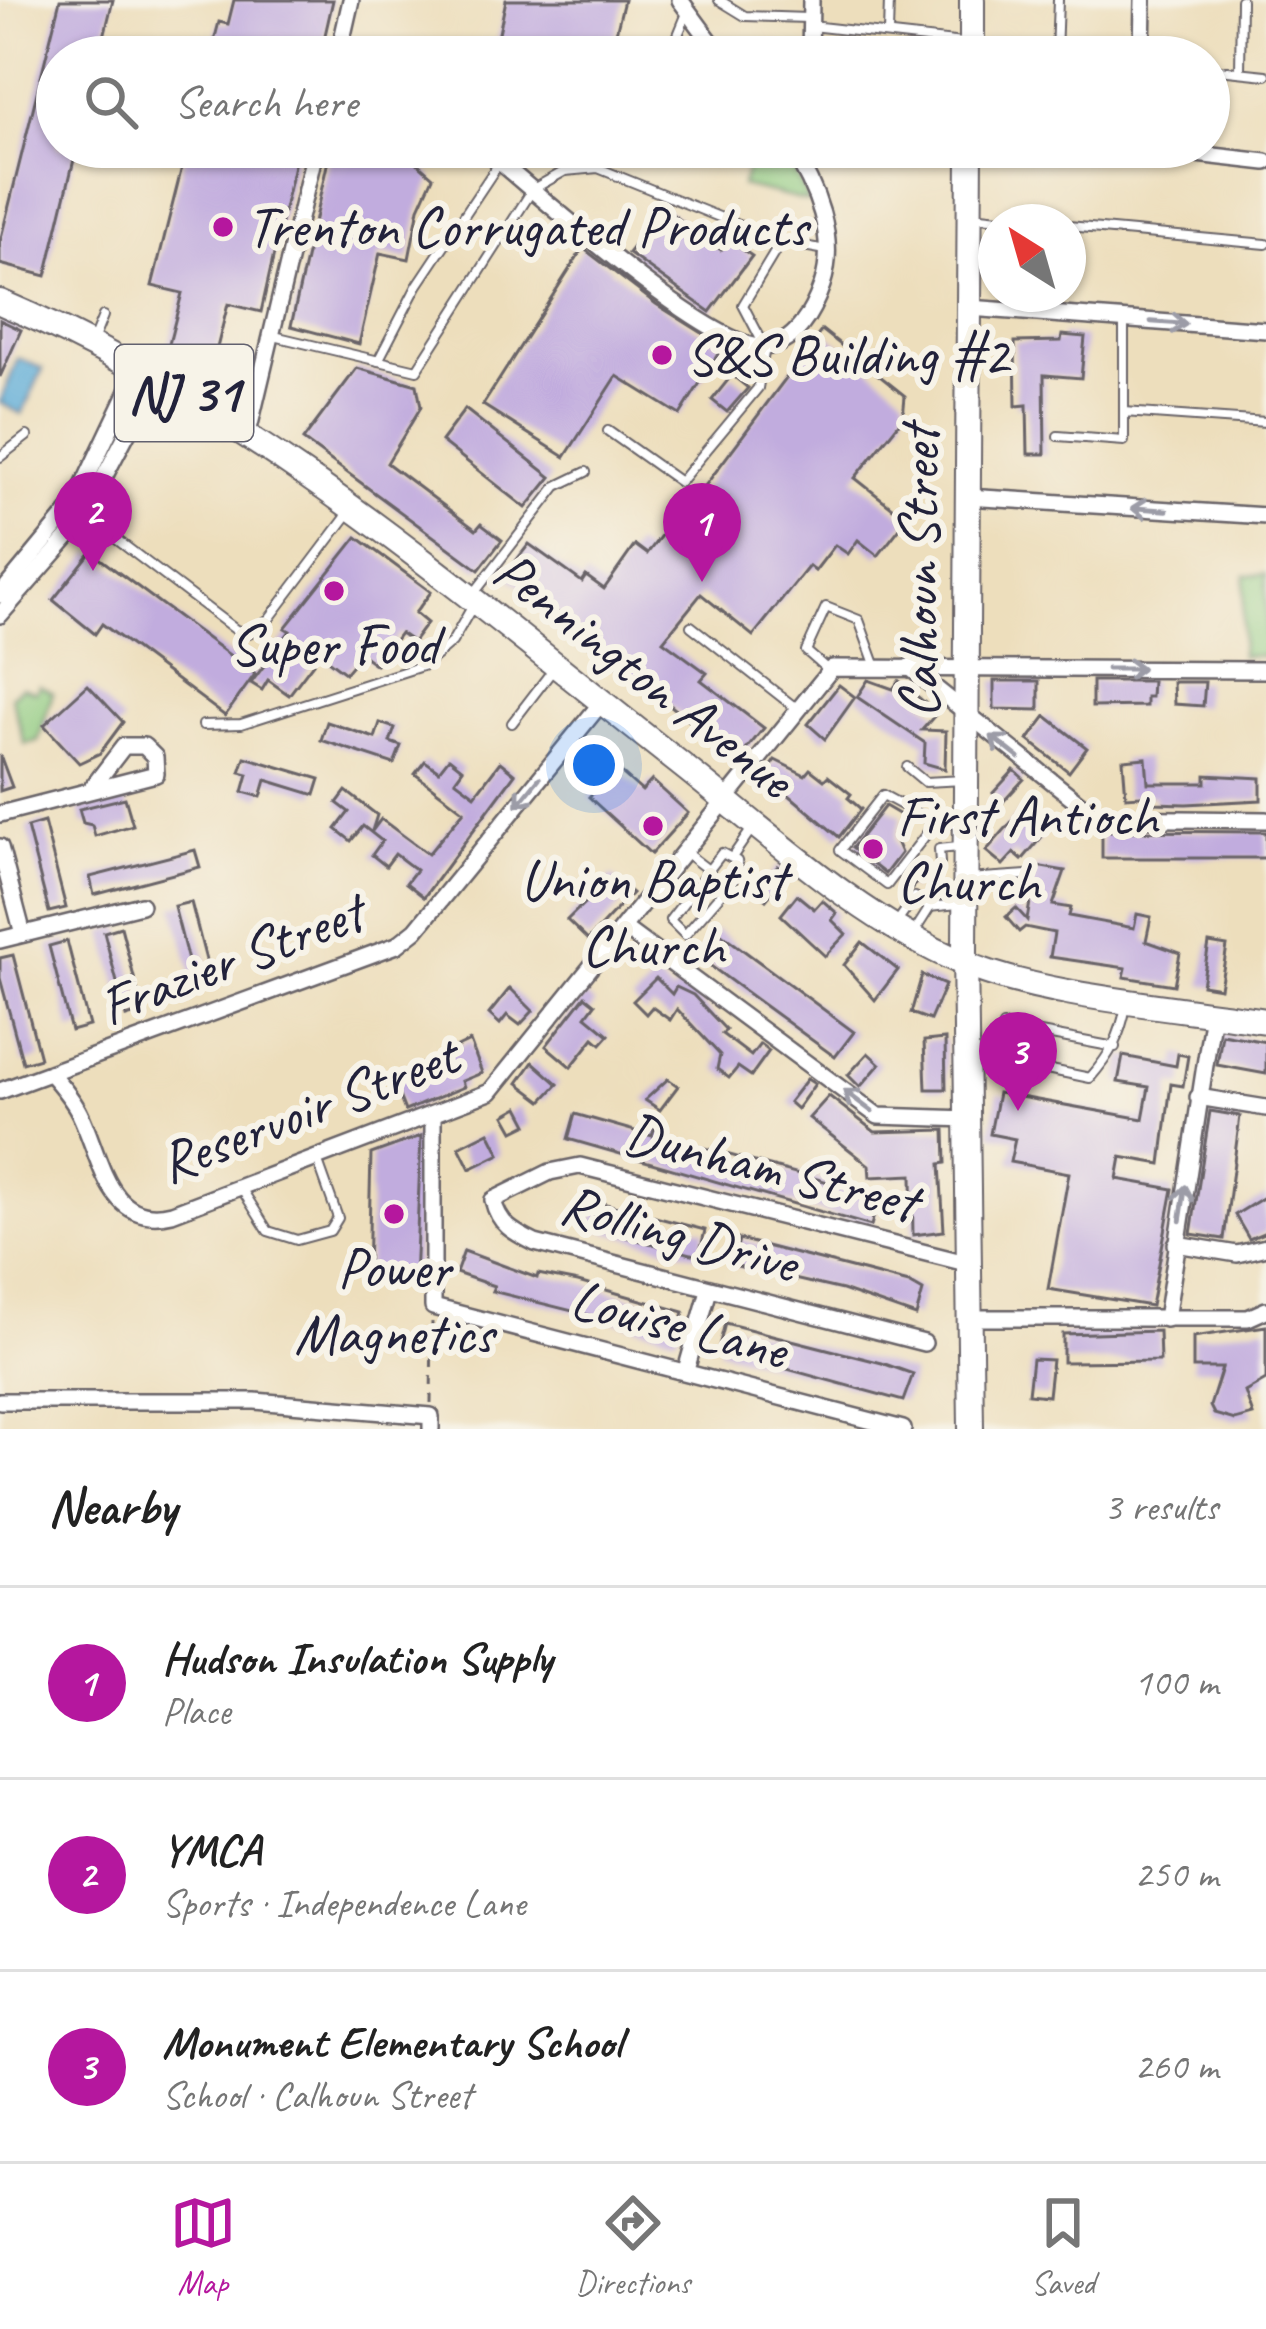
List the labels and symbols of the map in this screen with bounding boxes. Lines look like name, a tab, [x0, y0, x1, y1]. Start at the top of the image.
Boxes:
place label: Trenton Corrugated Products	[247, 191, 812, 263]
north arrow	[978, 204, 1086, 312]
marker: Trenton Corrugated Products	[210, 214, 236, 240]
one-way arrow	[1149, 311, 1188, 334]
place label: S&S Building #2	[686, 319, 1013, 391]
marker: S&S Building #2	[649, 342, 675, 368]
road number: NJ 31	[115, 345, 253, 441]
street label: Calhoun Street	[883, 419, 955, 718]
pin: 2	[54, 472, 132, 571]
pin: 1	[663, 483, 741, 582]
one-way arrow	[1130, 497, 1169, 520]
street label: Pennington Avenue	[480, 534, 811, 816]
marker: Super Food	[321, 578, 347, 604]
place label: Super Food	[229, 609, 446, 681]
one-way arrow	[1105, 658, 1144, 680]
your location	[564, 735, 624, 795]
one-way arrow	[989, 735, 1021, 761]
one-way arrow	[515, 776, 541, 808]
place label: First Antioch Church	[897, 780, 1160, 918]
marker: Union Baptist Church	[640, 813, 666, 839]
marker: First Antioch Church	[860, 836, 886, 862]
place label: Union Baptist Church	[520, 844, 793, 982]
street label: Frazier Street	[89, 873, 379, 1042]
pin: 3	[979, 1012, 1057, 1111]
street label: Reservoir Street	[149, 1017, 472, 1199]
one-way arrow	[842, 1088, 874, 1115]
street label: Dunham Street	[618, 1096, 931, 1240]
street label: Rolling Drive	[553, 1167, 808, 1300]
one-way arrow	[1172, 1184, 1195, 1223]
marker: Power Magnetics	[381, 1201, 407, 1227]
place label: Power Magnetics	[294, 1232, 498, 1370]
street label: Louise Lane	[564, 1263, 797, 1386]

